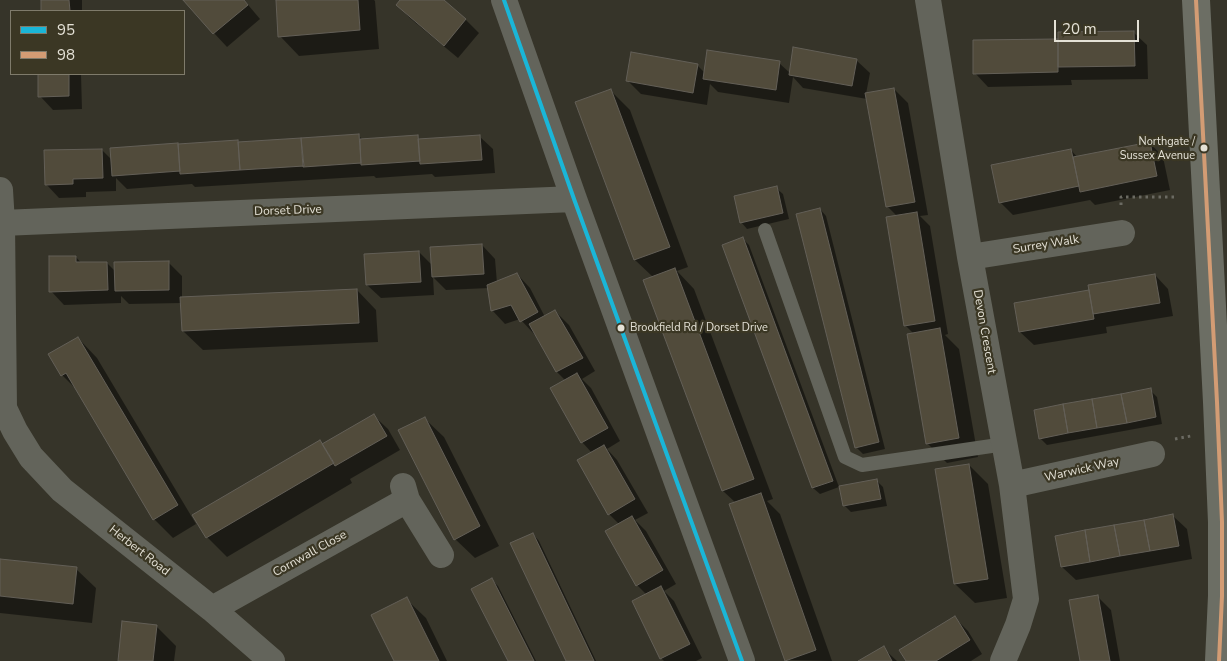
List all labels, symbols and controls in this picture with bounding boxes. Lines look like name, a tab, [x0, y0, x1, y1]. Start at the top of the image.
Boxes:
legend	[10, 10, 185, 75]
scale bar	[1057, 10, 1142, 42]
text: 20 m	[1062, 19, 1097, 39]
text: 95	[57, 20, 75, 40]
text: 98	[57, 45, 75, 65]
place label: Northgate / Sussex Avenue	[1120, 135, 1195, 161]
marker: Northgate / Sussex Avenue	[1199, 143, 1209, 153]
street label: Dorset Drive	[254, 203, 322, 219]
street label: Surrey Walk	[1012, 233, 1080, 257]
street label: Devon Crescent	[970, 289, 998, 375]
place label: Brookfield Rd / Dorset Drive	[630, 321, 768, 335]
marker: Brookfield Rd / Dorset Drive	[616, 323, 626, 333]
street label: Warwick Way	[1043, 454, 1121, 486]
street label: Herbert Road	[106, 523, 172, 579]
street label: Cornwall Close	[271, 528, 349, 580]

